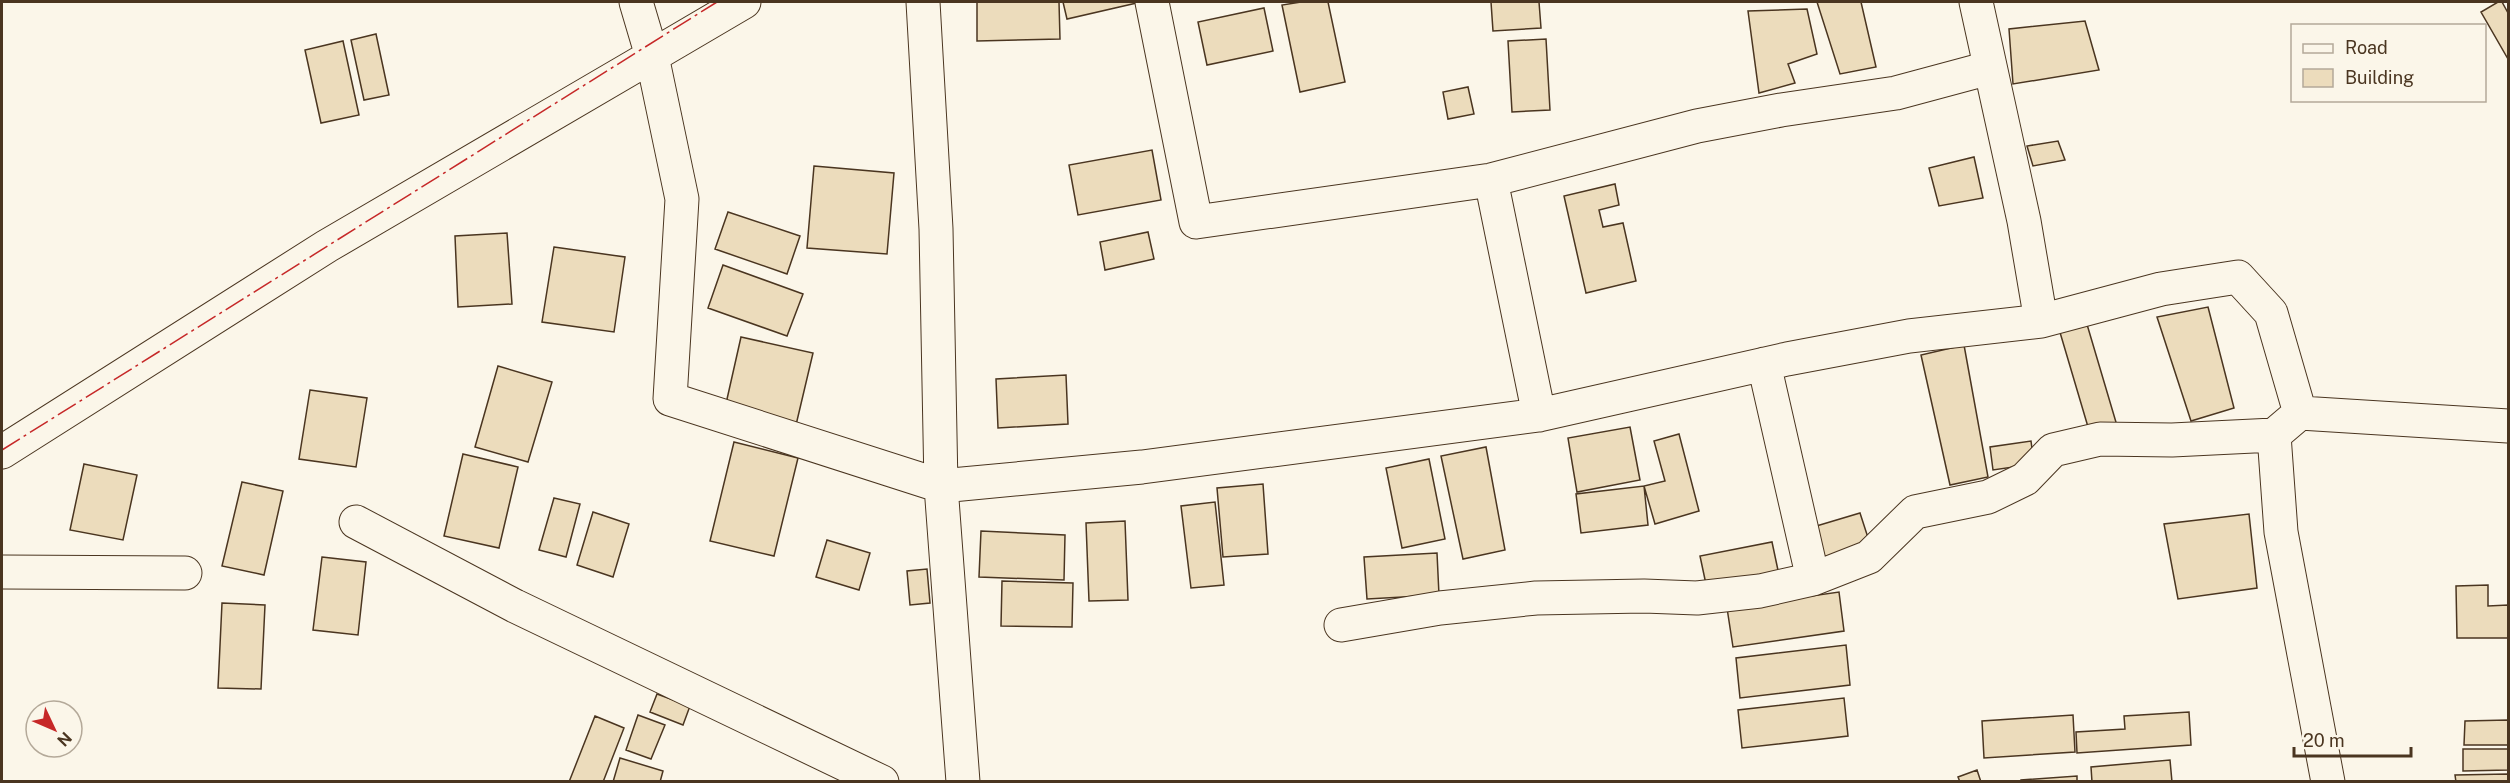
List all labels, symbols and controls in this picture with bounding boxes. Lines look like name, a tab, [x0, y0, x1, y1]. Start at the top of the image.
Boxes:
legend	[2291, 24, 2486, 102]
text: Road	[2345, 37, 2388, 58]
text: Building	[2345, 67, 2414, 88]
north arrow	[24, 699, 84, 759]
scale bar	[2294, 720, 2411, 758]
text: N	[53, 728, 76, 750]
text: 20 m	[2303, 730, 2345, 751]

